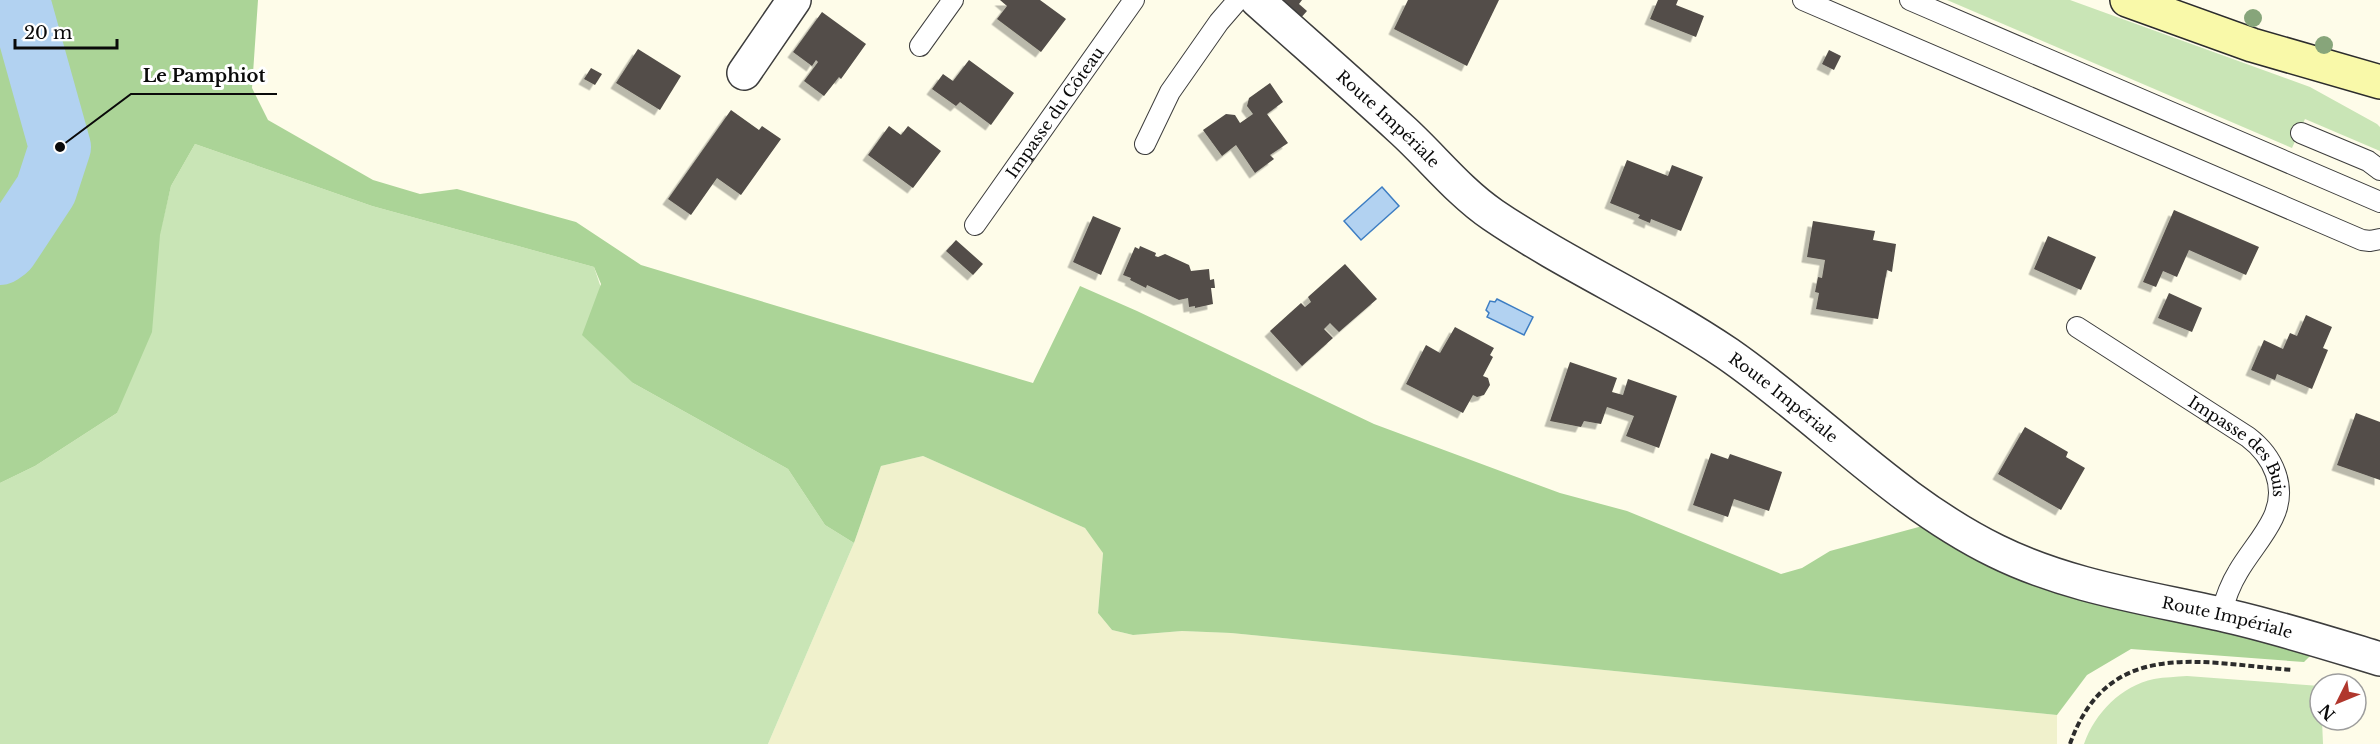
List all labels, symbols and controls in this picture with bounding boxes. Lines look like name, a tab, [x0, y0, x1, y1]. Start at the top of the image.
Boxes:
scale bar	[15, 12, 117, 50]
text: 20 m	[24, 22, 72, 44]
street label: Impasse du Côteau	[1001, 43, 1108, 182]
callout: Le Pamphiot	[131, 58, 277, 94]
text: Le Pamphiot	[143, 65, 265, 87]
street label: Route Impériale	[1333, 66, 1444, 172]
street label: Route Impériale	[1725, 348, 1842, 447]
street label: Impasse des Buis	[2185, 391, 2289, 497]
street label: Route Impériale	[2160, 592, 2295, 642]
north arrow	[2308, 672, 2368, 732]
text: N	[2315, 700, 2339, 725]

